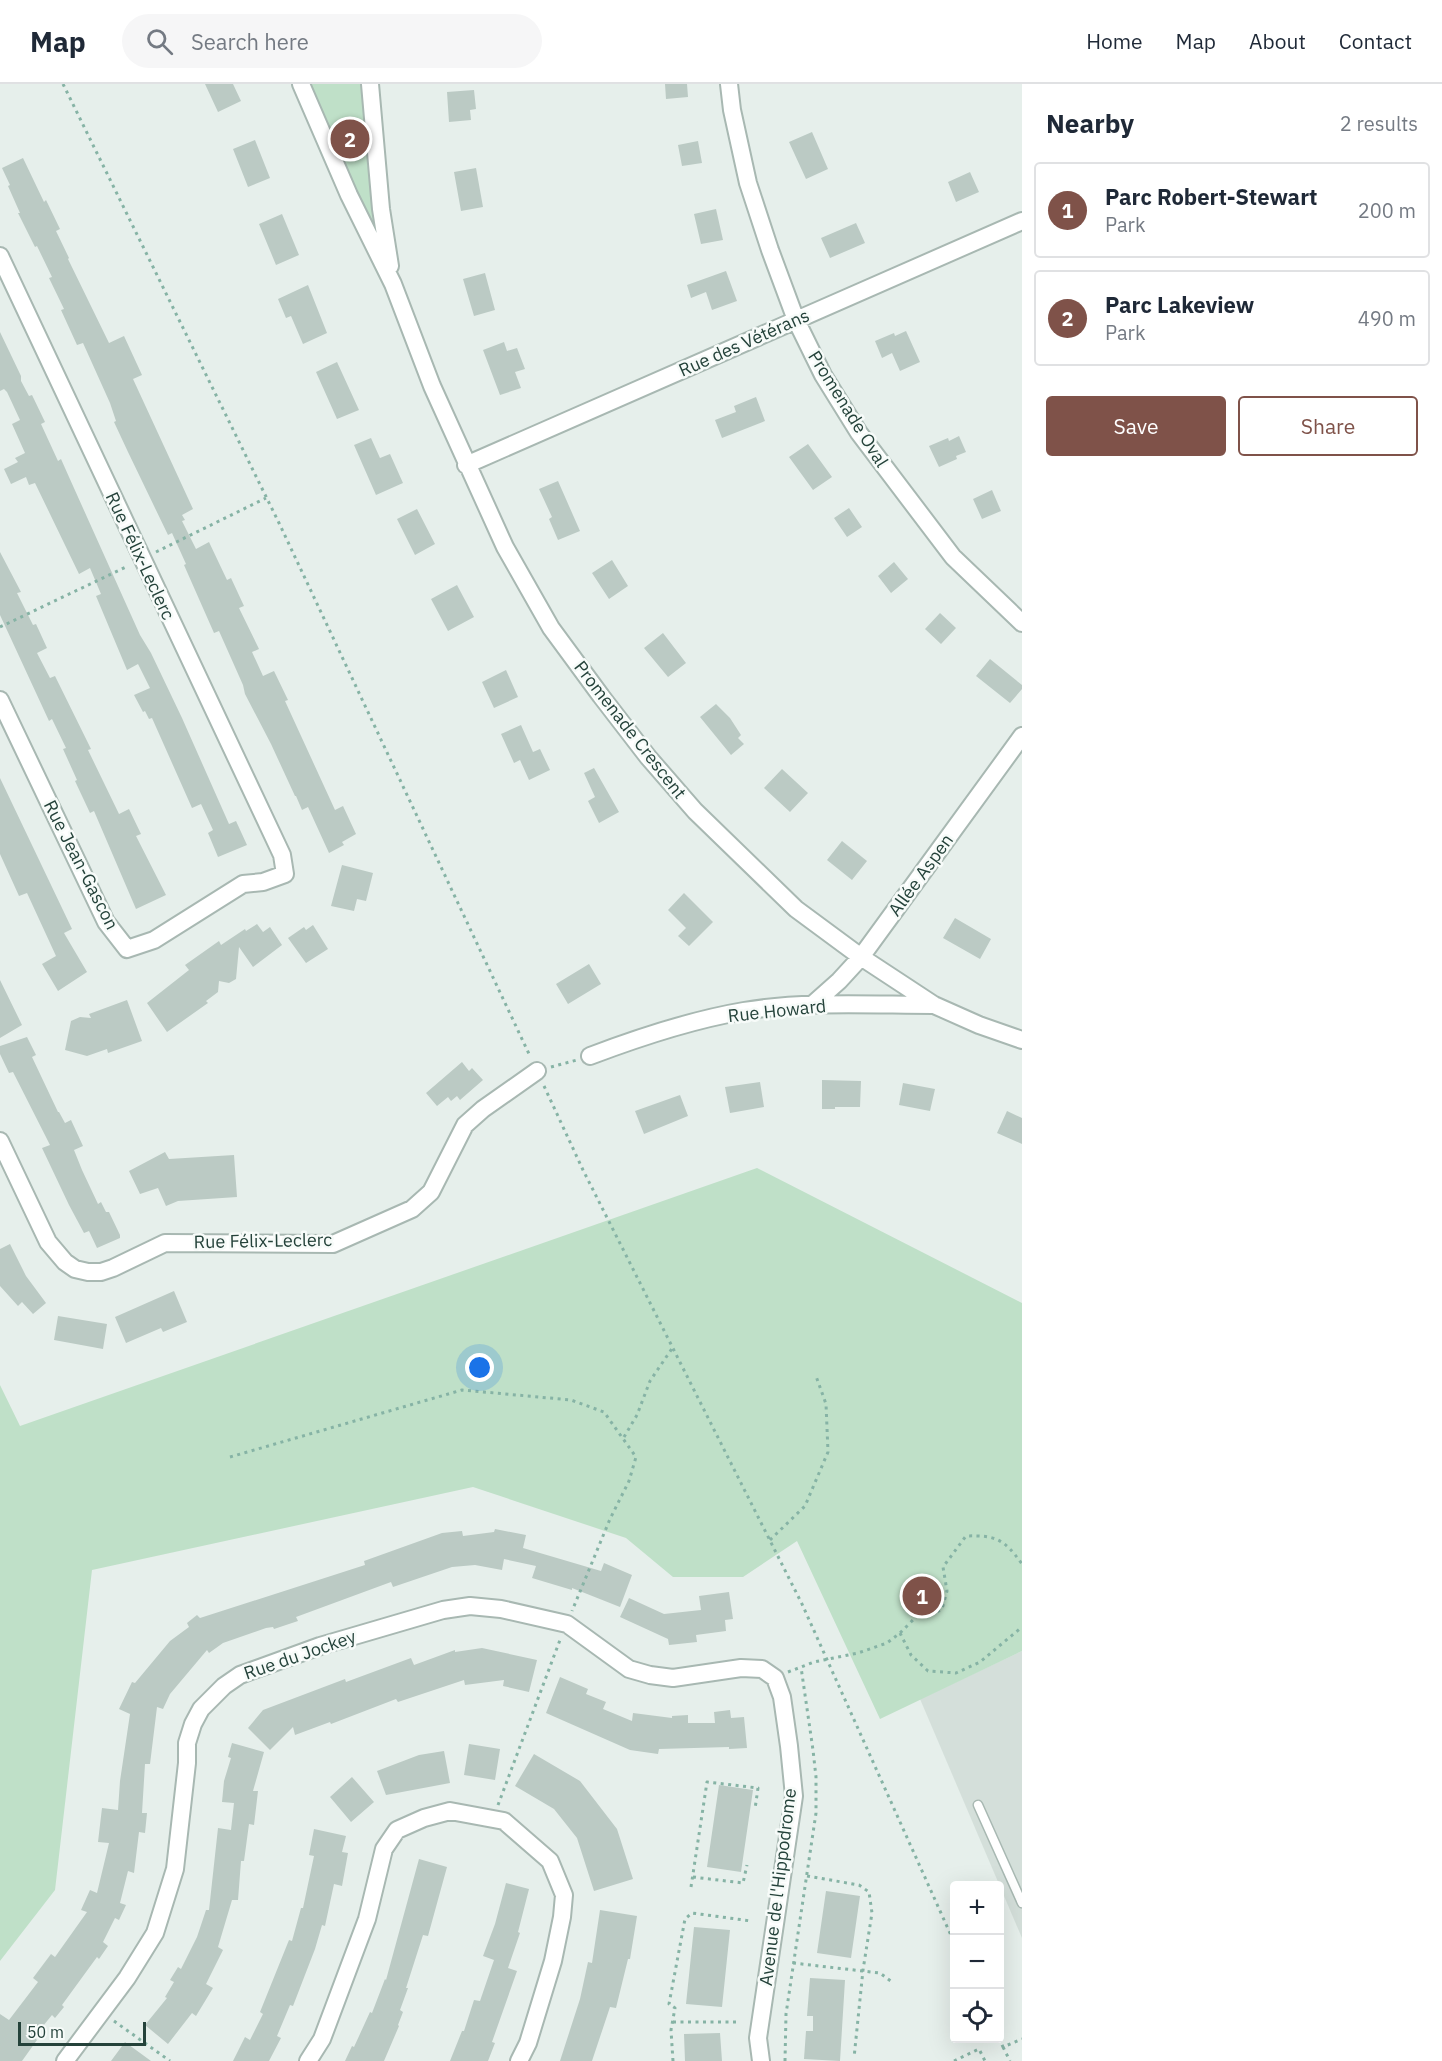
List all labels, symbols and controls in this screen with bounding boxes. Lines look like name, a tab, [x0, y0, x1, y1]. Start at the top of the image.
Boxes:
search box	[122, 14, 542, 68]
text: Map	[30, 23, 86, 60]
icon: search	[143, 25, 176, 58]
text: Search here	[191, 27, 309, 56]
text: Home	[1086, 27, 1143, 55]
text: Map	[1176, 27, 1216, 55]
text: About	[1249, 27, 1306, 55]
text: Contact	[1339, 27, 1412, 55]
text: Nearby	[1046, 106, 1134, 140]
text: 2 results	[1340, 110, 1418, 137]
pin: 2	[330, 116, 370, 162]
text: Parc Robert-Stewart	[1105, 182, 1318, 211]
text: 1	[1062, 197, 1074, 224]
text: 200 m	[1358, 197, 1416, 224]
text: Park	[1105, 211, 1145, 238]
text: Parc Lakeview	[1105, 290, 1254, 319]
street label: Rue des Vétérans	[675, 303, 813, 382]
text: 2	[1062, 305, 1074, 332]
text: 490 m	[1358, 305, 1416, 332]
text: Park	[1105, 319, 1145, 346]
street label: Promenade Oval	[803, 346, 894, 471]
button: Save	[1046, 396, 1226, 456]
button: Share	[1238, 396, 1418, 456]
street label: Rue Félix-Leclerc	[101, 488, 180, 623]
street label: Promenade Crescent	[569, 656, 691, 803]
street label: Rue Jean-Gascon	[39, 796, 124, 933]
street label: Allée Aspen	[883, 829, 958, 920]
street label: Rue Howard	[727, 994, 827, 1027]
street label: Rue Félix-Leclerc	[194, 1228, 332, 1253]
your location	[465, 1353, 494, 1382]
pin: 1	[902, 1574, 942, 1618]
street label: Rue du Jockey	[241, 1625, 359, 1684]
street label: Avenue de l'Hippodrome	[754, 1787, 801, 1987]
map controls	[950, 1881, 1004, 2043]
button: +	[950, 1881, 1004, 1935]
button: −	[950, 1935, 1004, 1989]
button: locate	[950, 1989, 1004, 2043]
scale bar	[18, 2019, 146, 2046]
text: 50 m	[27, 2022, 64, 2042]

